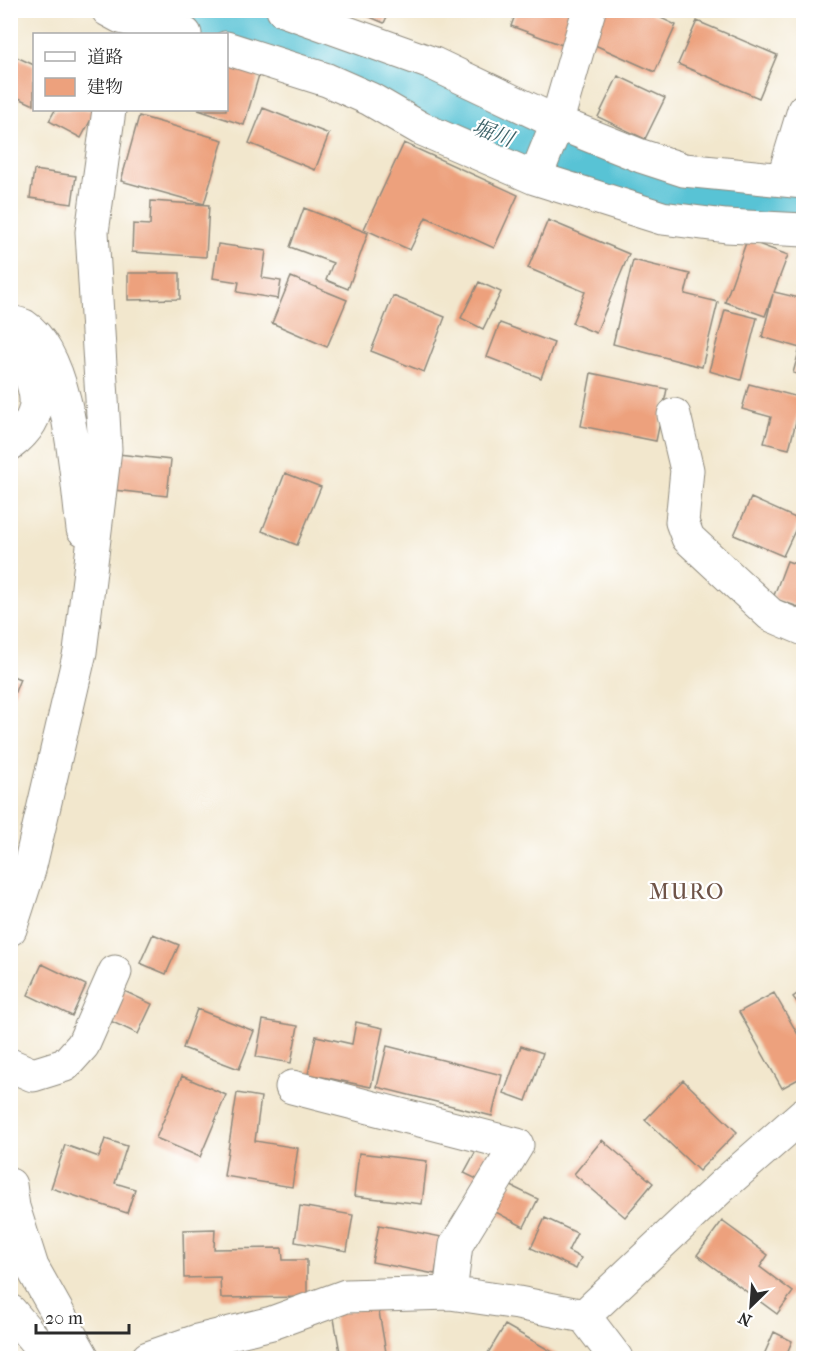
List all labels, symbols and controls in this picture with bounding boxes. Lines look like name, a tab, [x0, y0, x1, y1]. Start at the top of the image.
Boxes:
legend	[33, 33, 228, 111]
text: 道路	[87, 47, 123, 68]
text: 建物	[87, 77, 123, 98]
water label: 堀川	[469, 115, 519, 152]
district label: MURO	[649, 879, 725, 905]
north arrow	[721, 1276, 781, 1336]
scale bar	[36, 1297, 129, 1335]
text: 20 m	[45, 1308, 83, 1329]
text: N	[735, 1308, 754, 1330]

